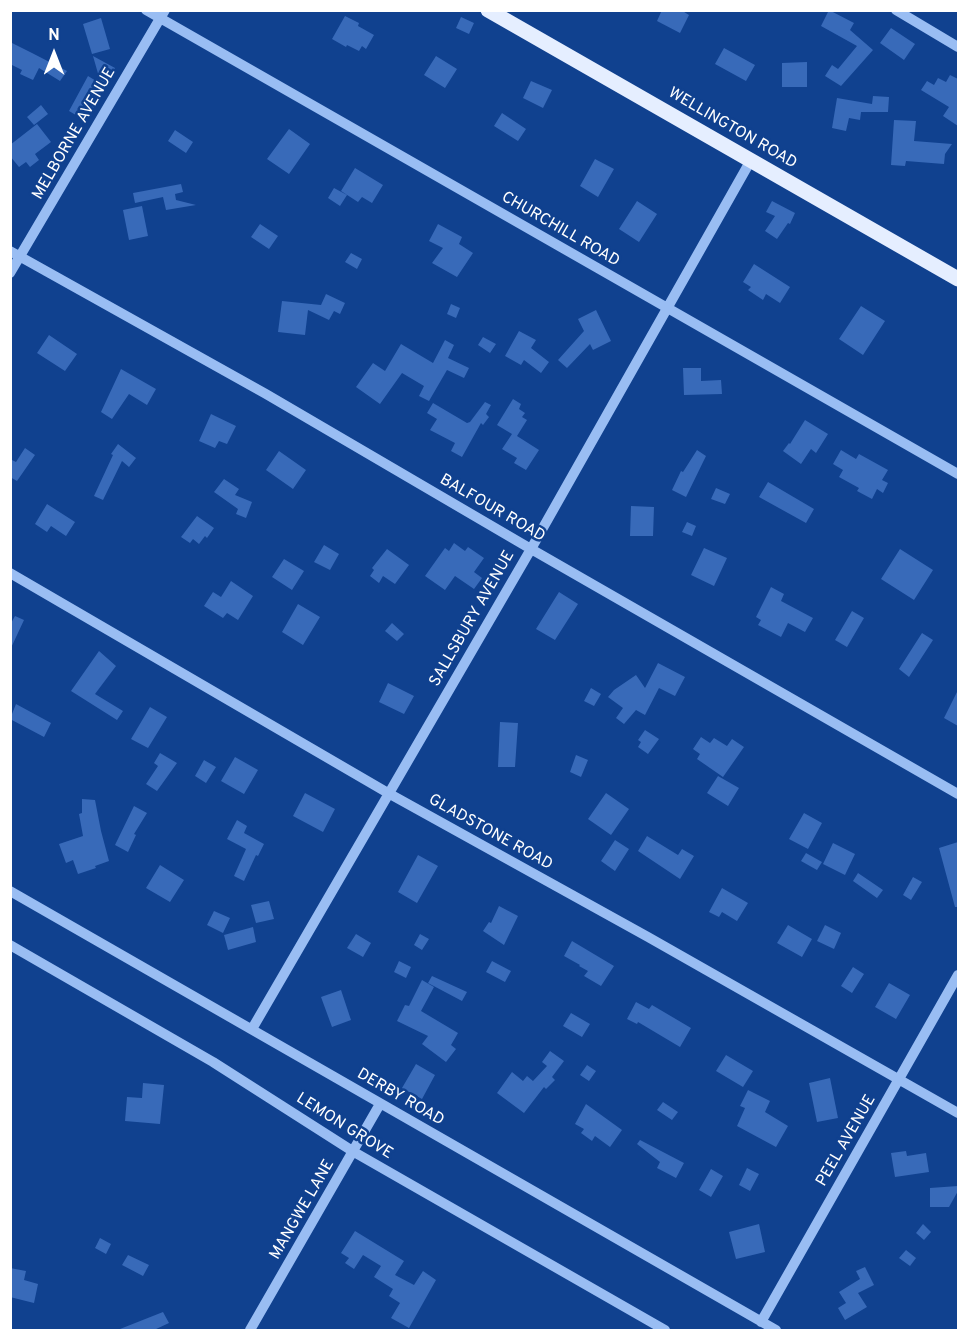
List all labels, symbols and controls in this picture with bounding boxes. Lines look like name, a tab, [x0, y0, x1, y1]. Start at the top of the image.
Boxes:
north arrow	[24, 24, 84, 84]
text: N	[48, 26, 60, 46]
street label: MELBORNE AVENUE	[29, 64, 121, 204]
street label: WELLINGTON ROAD	[664, 84, 800, 174]
street label: CHURCHILL ROAD	[497, 188, 623, 272]
street label: BALFOUR ROAD	[436, 471, 548, 547]
street label: SALLSBURY AVENUE	[426, 548, 520, 690]
street label: GLADSTONE ROAD	[425, 791, 555, 875]
street label: DERBY ROAD	[353, 1065, 447, 1131]
street label: LEMON GROVE	[292, 1090, 396, 1164]
street label: PEEL AVENUE	[813, 1092, 881, 1190]
street label: MANGWE LANE	[267, 1156, 339, 1264]

